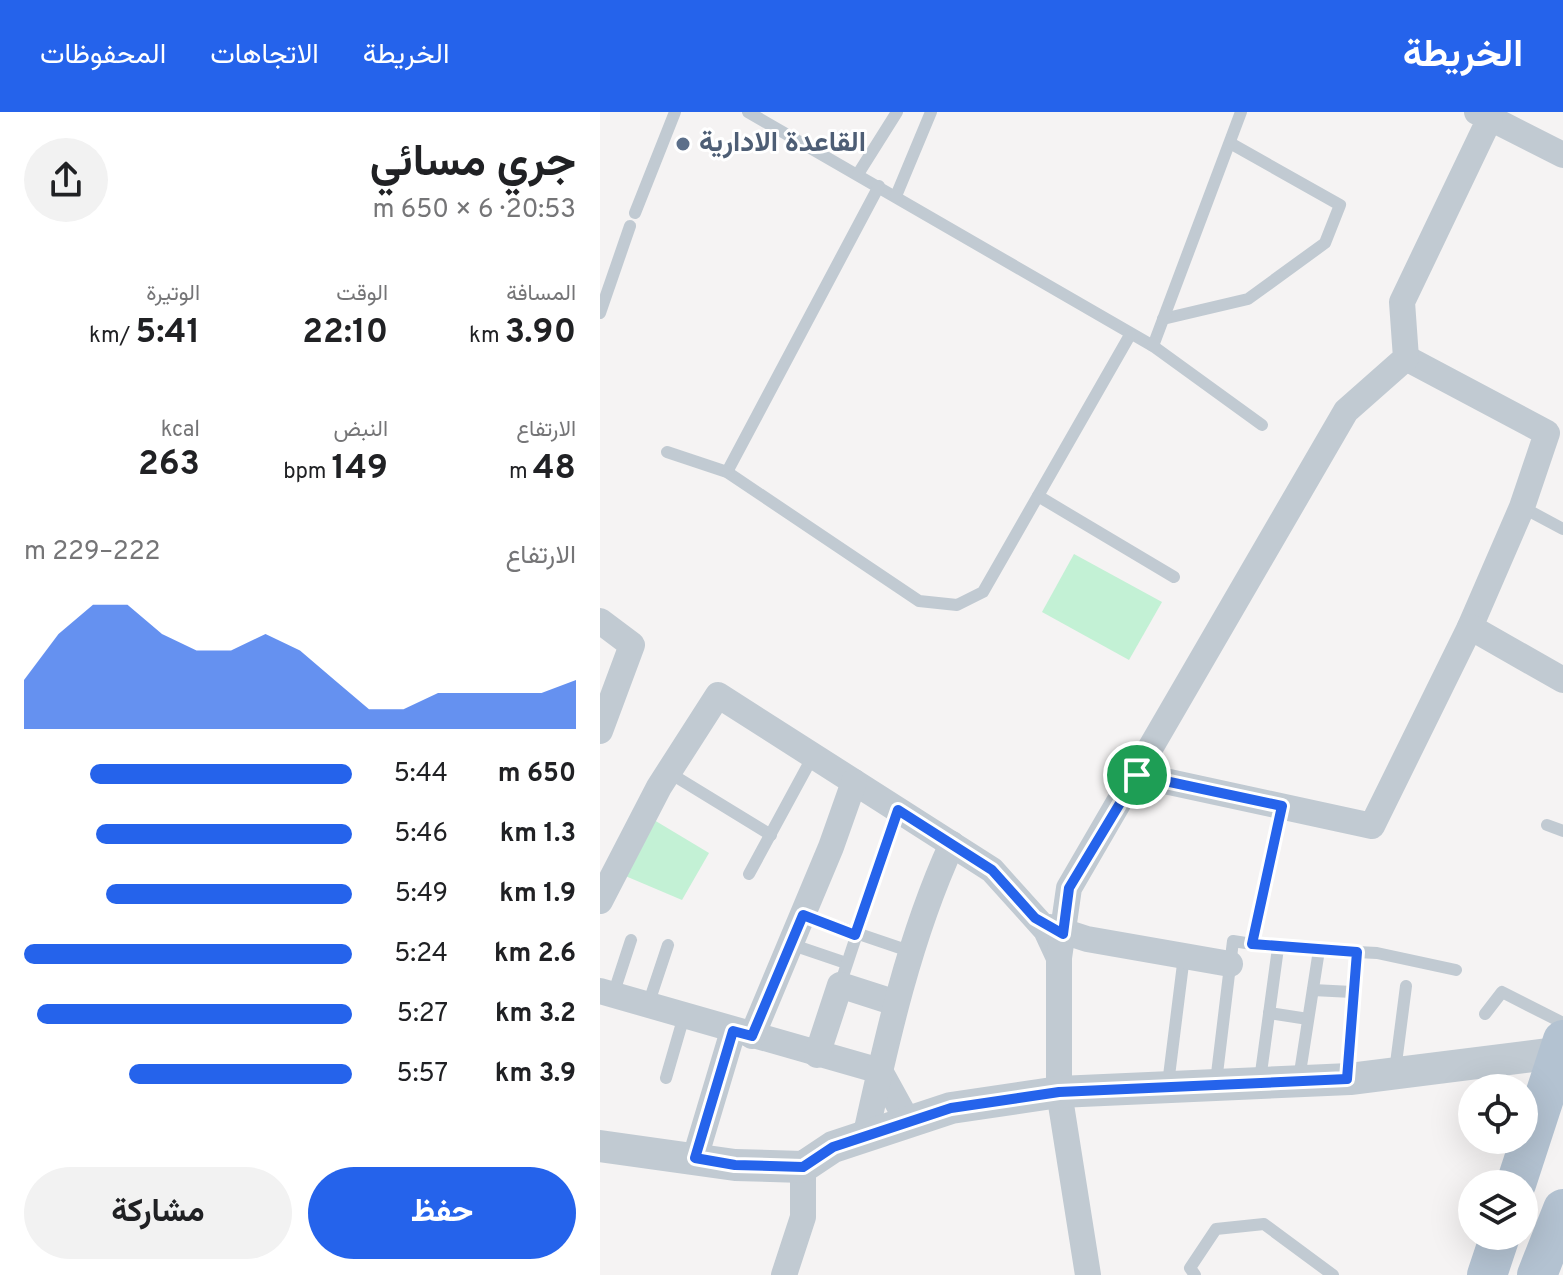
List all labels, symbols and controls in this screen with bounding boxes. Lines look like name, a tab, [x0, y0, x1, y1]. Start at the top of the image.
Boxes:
text: الخريطة	[1403, 32, 1523, 81]
text: المحفوظات	[40, 38, 166, 74]
text: الاتجاهات	[210, 38, 319, 74]
text: الخريطة	[363, 38, 449, 74]
place label: القاعدة الادارية	[699, 126, 866, 162]
marker: القاعدة الادارية	[674, 135, 692, 153]
text: جري مسائي	[370, 136, 576, 192]
button: share	[24, 138, 108, 222]
text: 20:53 · 6 × 650 m	[373, 194, 576, 227]
text: الوتيرة	[146, 281, 200, 308]
text: الوقت	[336, 281, 388, 308]
text: المسافة	[506, 281, 576, 308]
text: 5:41	[136, 312, 200, 355]
text: 22:10	[302, 312, 388, 355]
text: 3.90	[505, 312, 576, 355]
text: /km	[89, 323, 136, 350]
text: km	[469, 323, 505, 350]
text: kcal	[161, 417, 200, 444]
text: النبض	[334, 417, 388, 444]
text: الارتفاع	[516, 417, 576, 444]
text: 263	[138, 444, 200, 487]
text: 149	[332, 448, 388, 491]
text: 48	[533, 448, 576, 491]
text: bpm	[283, 459, 332, 486]
text: m	[509, 459, 533, 486]
text: 222–229 m	[24, 536, 161, 569]
text: الارتفاع	[505, 540, 576, 573]
pin	[1103, 741, 1171, 809]
icon: arrive	[1115, 753, 1159, 797]
text: 5:44	[394, 758, 448, 791]
text: 650 m	[498, 758, 576, 791]
text: 5:46	[394, 818, 448, 851]
text: 1.3 km	[500, 818, 576, 851]
text: 5:49	[395, 878, 448, 911]
text: 1.9 km	[499, 878, 576, 911]
text: 5:24	[394, 938, 448, 971]
text: 2.6 km	[494, 938, 576, 971]
text: 5:27	[397, 998, 448, 1031]
text: 3.2 km	[495, 998, 576, 1031]
text: 5:57	[397, 1058, 448, 1091]
text: 3.9 km	[495, 1058, 576, 1091]
map controls	[1458, 1074, 1538, 1250]
button: locate	[1458, 1074, 1538, 1154]
button: مشاركة	[24, 1167, 292, 1259]
button: حفظ	[308, 1167, 576, 1259]
button: layers	[1458, 1170, 1538, 1250]

